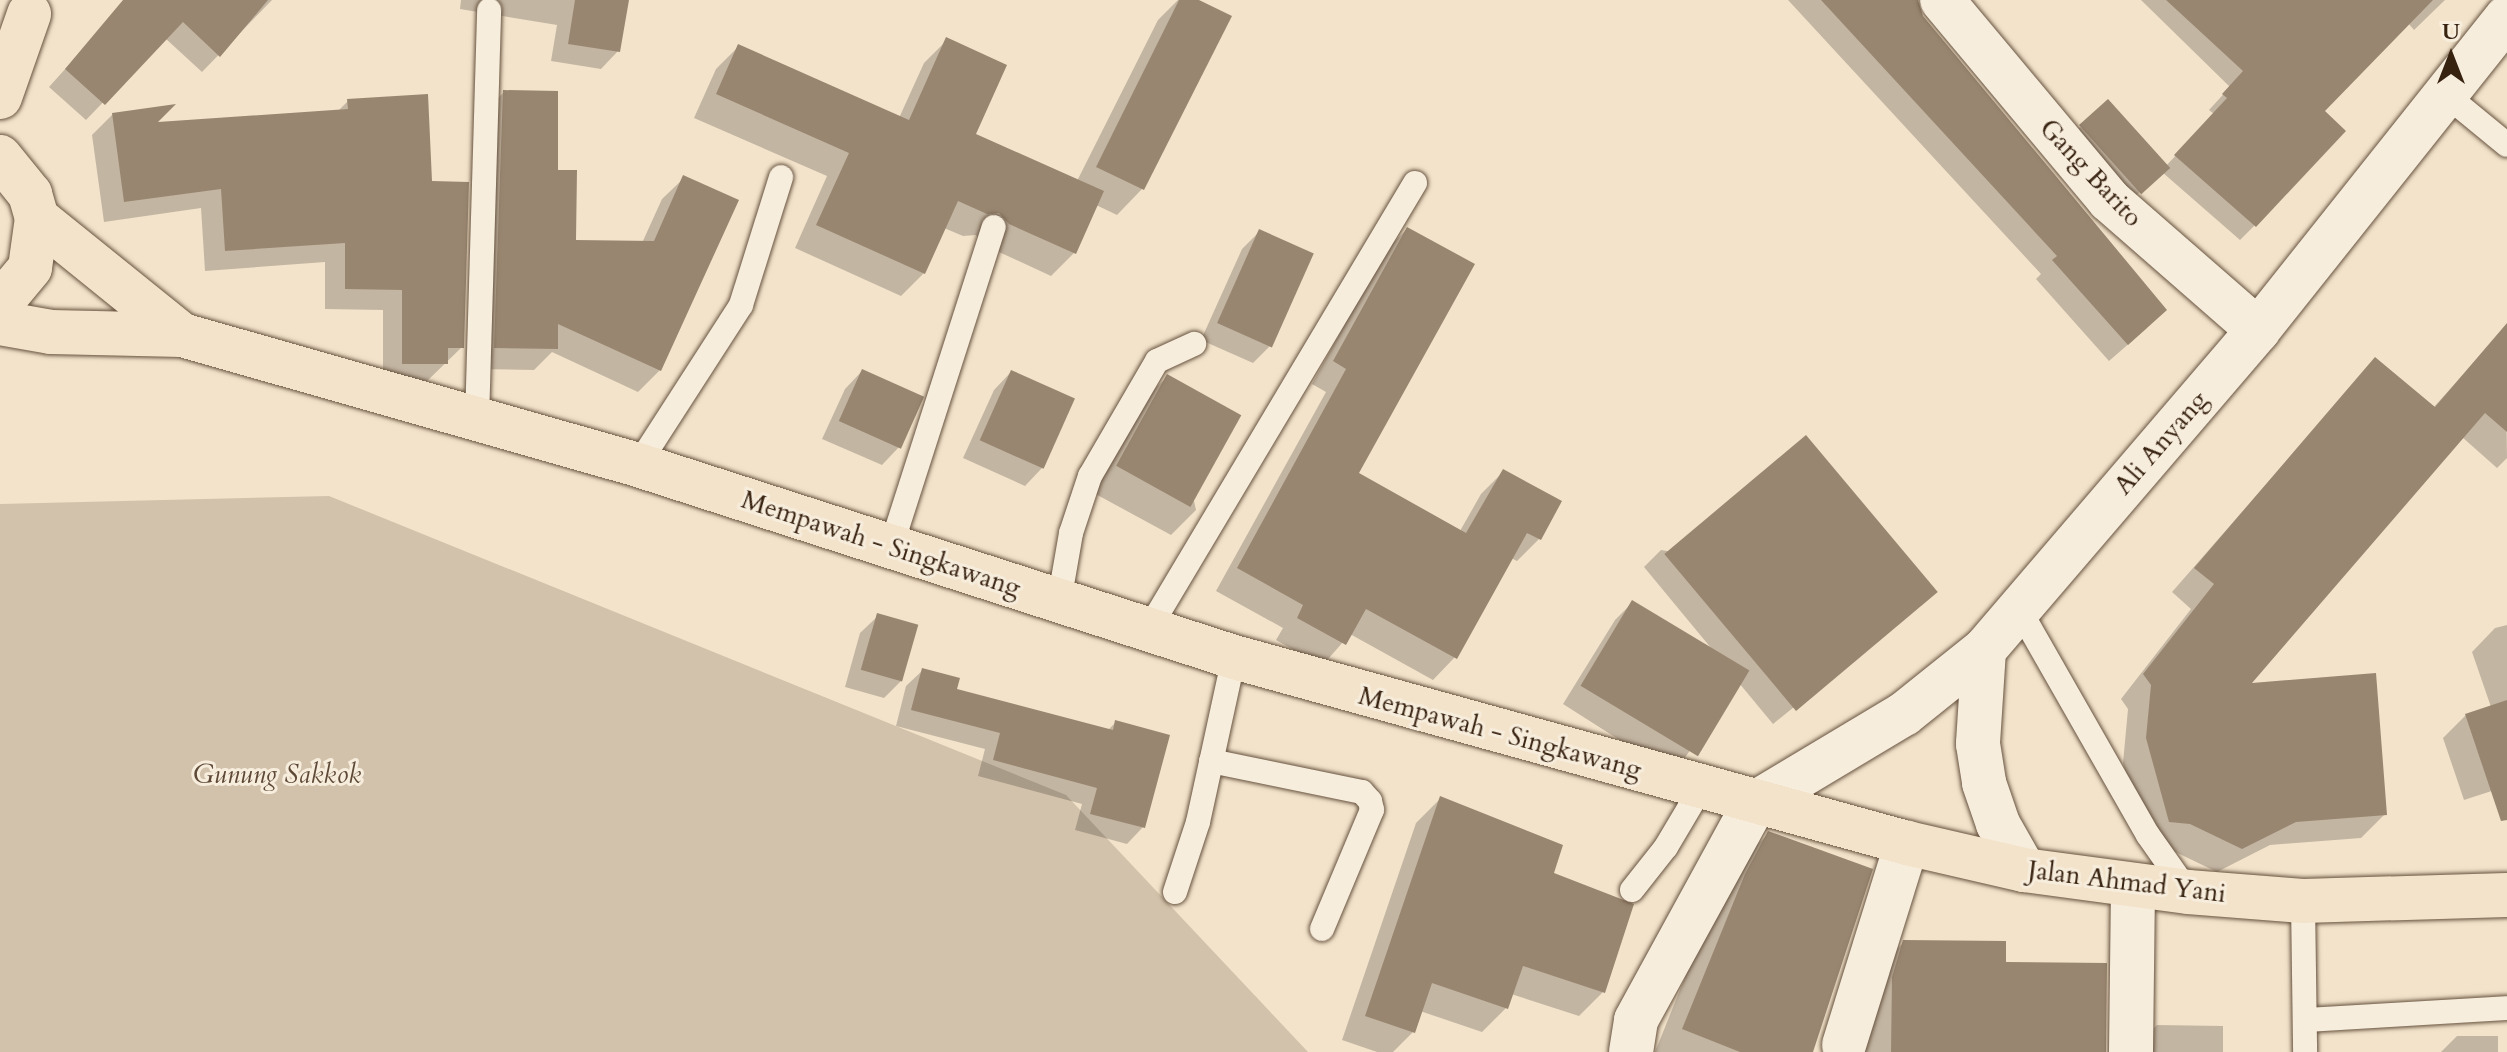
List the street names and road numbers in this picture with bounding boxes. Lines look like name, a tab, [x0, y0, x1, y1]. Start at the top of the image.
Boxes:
street label: Gang Barito	[2033, 113, 2149, 233]
street label: Ali Anyang	[2108, 385, 2214, 501]
street label: Mempawah - Singkawang	[738, 484, 1024, 604]
street label: Mempawah - Singkawang	[1355, 680, 1645, 786]
street label: Jalan Ahmad Yani	[2026, 854, 2228, 910]

